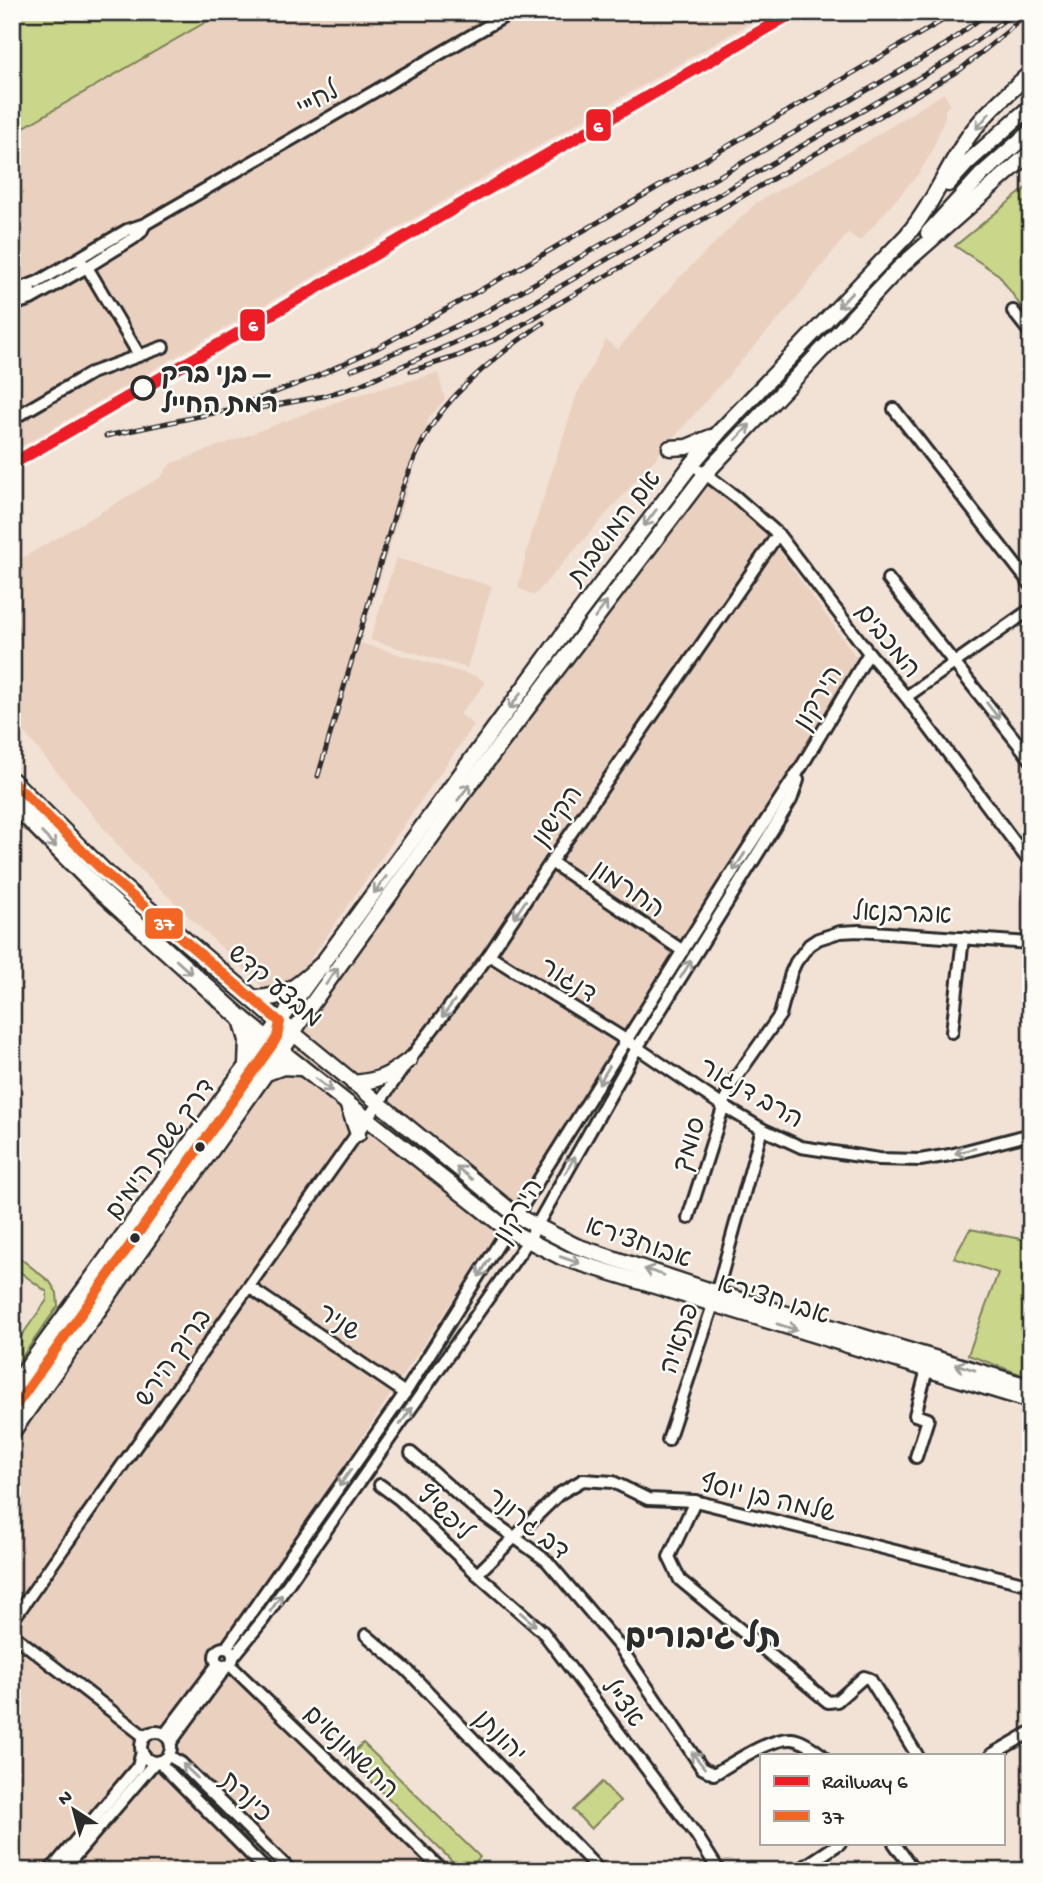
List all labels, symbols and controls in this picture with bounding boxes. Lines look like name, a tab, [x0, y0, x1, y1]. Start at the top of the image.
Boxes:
street label: לח"י	[291, 75, 348, 126]
line badge: 6	[585, 108, 612, 142]
one-way arrow	[975, 111, 991, 129]
text: 6	[593, 117, 603, 140]
one-way arrow	[837, 291, 854, 308]
line badge: 6	[239, 308, 266, 342]
text: 6	[248, 316, 258, 339]
place label: בני ברק – רמת החייל	[161, 362, 278, 423]
marker: בני ברק – רמת החייל	[131, 376, 155, 400]
one-way arrow	[735, 423, 751, 441]
street label: אם המושבות	[562, 466, 670, 595]
one-way arrow	[643, 509, 658, 527]
street label: המכבים	[846, 599, 925, 686]
one-way arrow	[594, 601, 609, 620]
street label: הירקון	[790, 661, 852, 737]
one-way arrow	[507, 691, 522, 710]
one-way arrow	[986, 701, 1001, 720]
street label: הקישון	[528, 781, 592, 854]
one-way arrow	[457, 783, 472, 802]
one-way arrow	[40, 831, 57, 848]
one-way arrow	[732, 852, 746, 871]
street label: החרמון	[584, 856, 669, 927]
one-way arrow	[373, 875, 388, 894]
street label: אברבנאל	[852, 897, 952, 934]
one-way arrow	[513, 898, 527, 918]
line badge: 37	[144, 907, 184, 940]
text: 37	[153, 915, 175, 938]
street label: מבצע קדש	[220, 940, 327, 1037]
street label: דנגור	[532, 953, 601, 1012]
one-way arrow	[175, 958, 193, 974]
one-way arrow	[678, 960, 693, 979]
one-way arrow	[324, 968, 339, 986]
one-way arrow	[440, 999, 455, 1018]
street label: הרב דנגור	[692, 1054, 807, 1138]
one-way arrow	[597, 1064, 611, 1084]
street label: דרך ששת הימים	[101, 1074, 224, 1227]
one-way arrow	[314, 1077, 333, 1092]
street label: סומך	[669, 1114, 716, 1177]
unlabelled marker	[193, 1140, 207, 1154]
one-way arrow	[954, 1145, 977, 1158]
one-way arrow	[563, 1155, 577, 1175]
one-way arrow	[455, 1165, 473, 1181]
street label: הירקון	[490, 1174, 552, 1250]
street label: אבוחצירא	[580, 1213, 695, 1278]
unlabelled marker	[128, 1231, 142, 1245]
one-way arrow	[558, 1255, 580, 1267]
one-way arrow	[477, 1258, 492, 1277]
one-way arrow	[643, 1265, 665, 1278]
street label: אבו חצירא	[713, 1270, 833, 1334]
street label: שניר	[310, 1299, 365, 1350]
street label: פתאיה	[656, 1300, 709, 1379]
street label: ברוך הירש	[131, 1305, 221, 1415]
one-way arrow	[776, 1322, 798, 1335]
one-way arrow	[955, 1360, 977, 1373]
one-way arrow	[399, 1407, 413, 1426]
one-way arrow	[338, 1468, 352, 1487]
street label: שלמה בן יוסף	[696, 1469, 838, 1532]
street label: ליפשיץ	[407, 1480, 479, 1550]
street label: דב גרונר	[479, 1484, 574, 1569]
one-way arrow	[269, 1594, 283, 1613]
one-way arrow	[519, 1611, 537, 1627]
district label: תל גיבורים	[625, 1619, 781, 1660]
street label: אצ"ל	[592, 1673, 650, 1735]
street label: החשמונאים	[295, 1701, 403, 1807]
street label: יהונתן	[465, 1705, 530, 1771]
one-way arrow	[691, 1752, 706, 1770]
legend	[760, 1754, 1004, 1844]
one-way arrow	[181, 1763, 198, 1780]
street label: כינרת	[211, 1767, 276, 1831]
text: Railway 6	[822, 1772, 908, 1797]
north arrow	[38, 1774, 108, 1844]
text: N	[54, 1786, 78, 1812]
text: 37	[821, 1808, 845, 1833]

